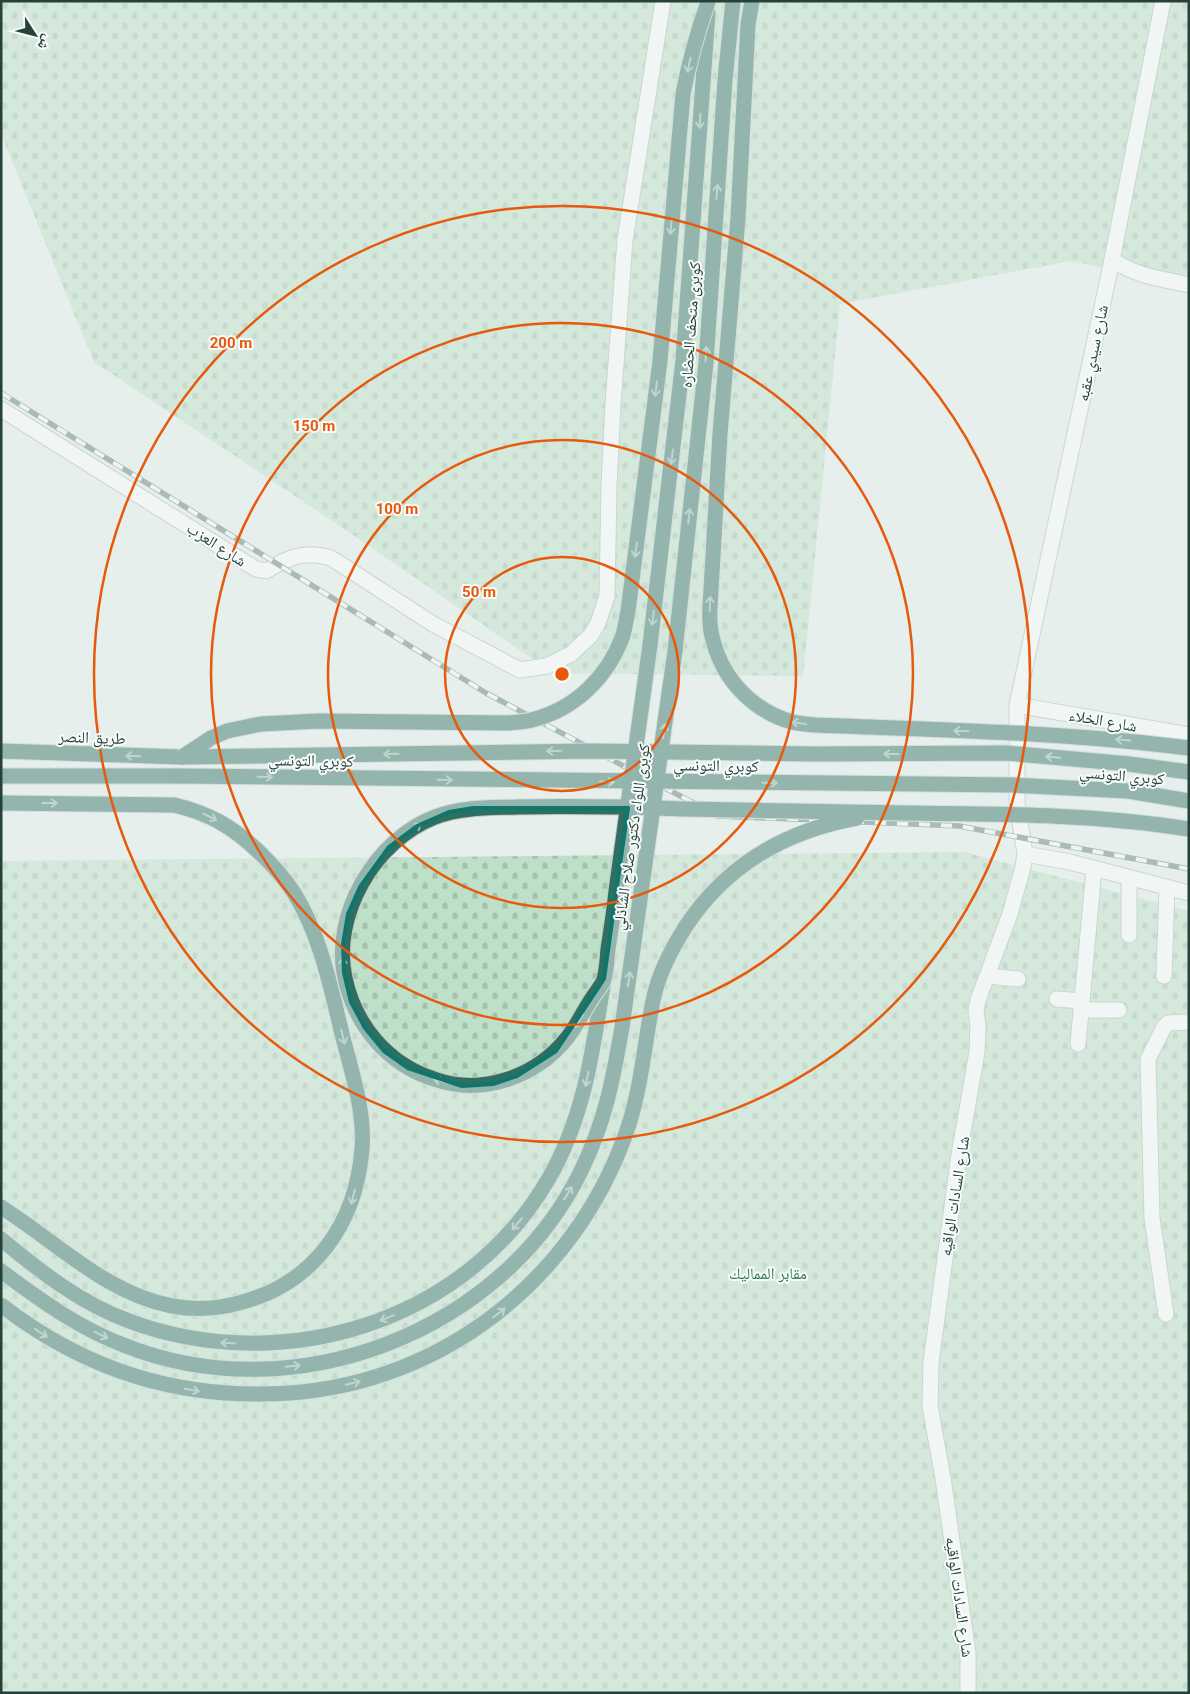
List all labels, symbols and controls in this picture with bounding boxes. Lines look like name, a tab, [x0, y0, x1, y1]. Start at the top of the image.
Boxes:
north arrow	[10, 10, 60, 60]
text: ش	[34, 31, 56, 53]
one-way arrow	[684, 57, 693, 73]
one-way arrow	[695, 112, 704, 128]
one-way arrow	[712, 184, 722, 200]
one-way arrow	[667, 218, 676, 234]
street label: كوبرى متحف الحضاره	[677, 261, 705, 389]
street label: شارع سيدي عقبه	[1073, 303, 1115, 404]
text: 200 m	[210, 334, 252, 352]
one-way arrow	[702, 346, 711, 362]
one-way arrow	[651, 380, 661, 396]
text: 150 m	[293, 417, 335, 435]
one-way arrow	[667, 449, 676, 465]
text: 100 m	[376, 500, 418, 518]
one-way arrow	[685, 508, 694, 524]
street label: شارع العزب	[183, 518, 250, 571]
one-way arrow	[630, 541, 640, 557]
text: 50 m	[462, 583, 496, 601]
one-way arrow	[705, 596, 715, 612]
one-way arrow	[648, 610, 658, 626]
centre of rings	[553, 665, 571, 683]
street label: شارع الخلاء	[1067, 705, 1139, 737]
one-way arrow	[791, 717, 807, 727]
one-way arrow	[659, 724, 669, 740]
one-way arrow	[953, 726, 969, 735]
street label: طريق النصر	[57, 727, 126, 749]
one-way arrow	[1115, 735, 1131, 744]
street label: كوبرى اللواء دكتور صلاح الشاذلي	[609, 742, 657, 932]
one-way arrow	[546, 746, 562, 756]
one-way arrow	[383, 749, 400, 759]
one-way arrow	[883, 749, 900, 759]
street label: كوبري التونسي	[268, 750, 354, 774]
one-way arrow	[125, 751, 141, 760]
one-way arrow	[1046, 752, 1062, 762]
street label: كوبري التونسي	[673, 755, 759, 779]
street label: كوبري التونسي	[1078, 762, 1166, 792]
one-way arrow	[256, 772, 273, 782]
one-way arrow	[436, 775, 453, 785]
one-way arrow	[599, 777, 615, 787]
one-way arrow	[762, 778, 778, 788]
one-way arrow	[42, 798, 58, 808]
one-way arrow	[202, 813, 217, 822]
one-way arrow	[408, 822, 422, 833]
one-way arrow	[339, 957, 348, 973]
one-way arrow	[624, 971, 634, 987]
one-way arrow	[573, 1013, 583, 1027]
one-way arrow	[339, 1029, 348, 1045]
one-way arrow	[582, 1070, 591, 1086]
one-way arrow	[433, 1076, 449, 1085]
street label: شارع السادات الواقيه	[936, 1135, 974, 1258]
one-way arrow	[563, 1185, 573, 1200]
one-way arrow	[347, 1188, 357, 1204]
one-way arrow	[511, 1217, 523, 1230]
park label: مقابر المماليك	[729, 1264, 807, 1283]
one-way arrow	[492, 1307, 505, 1318]
one-way arrow	[380, 1314, 395, 1323]
one-way arrow	[33, 1329, 47, 1339]
one-way arrow	[93, 1331, 108, 1340]
one-way arrow	[220, 1338, 236, 1347]
one-way arrow	[285, 1361, 301, 1371]
one-way arrow	[345, 1378, 361, 1387]
one-way arrow	[184, 1385, 200, 1395]
street label: شارع السادات الواقيه	[941, 1536, 977, 1659]

